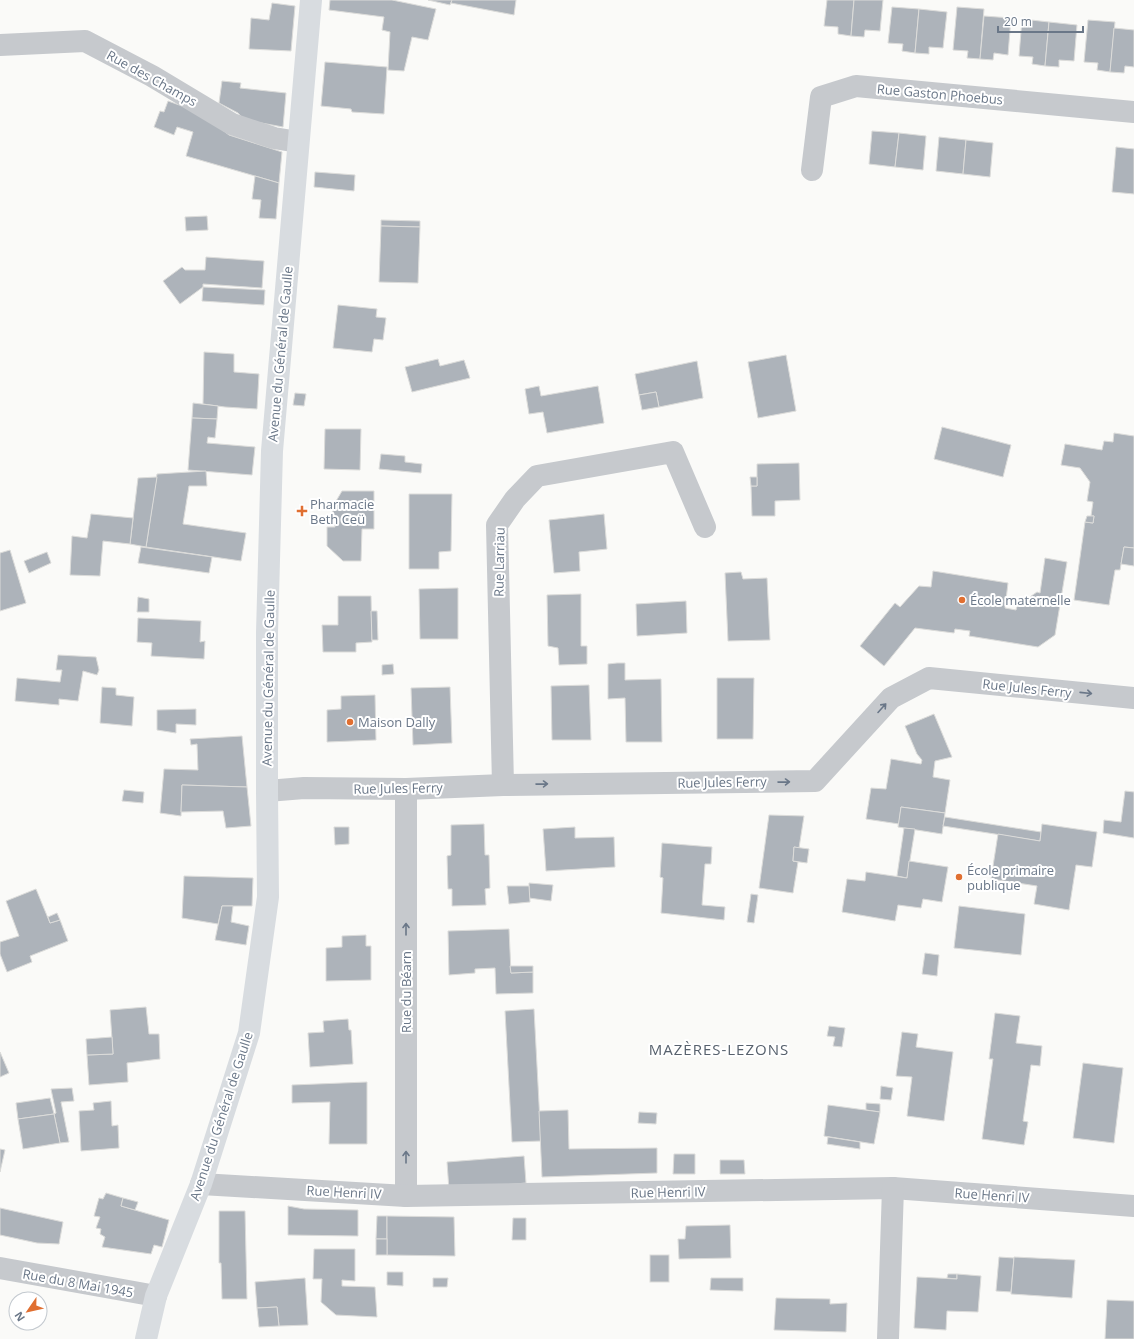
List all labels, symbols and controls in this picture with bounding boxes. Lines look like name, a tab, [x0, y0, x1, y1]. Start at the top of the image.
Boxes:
scale bar	[998, 8, 1083, 34]
text: 20 m	[1004, 13, 1032, 30]
street label: Rue des Champs	[103, 46, 201, 110]
street label: Rue Gaston Phoebus	[876, 80, 1004, 108]
street label: Avenue du Général de Gaulle	[263, 265, 297, 443]
place label: Pharmacie Beth Ceü	[310, 495, 374, 528]
marker: Pharmacie Beth Ceü	[297, 506, 307, 516]
street label: Rue Larriau	[489, 527, 509, 597]
street label: Avenue du Général de Gaulle	[257, 590, 279, 766]
place label: École maternelle	[970, 591, 1071, 609]
marker: École maternelle	[957, 595, 967, 605]
street label: Rue Jules Ferry	[982, 674, 1073, 702]
one-way arrow	[1079, 690, 1092, 697]
one-way arrow	[877, 703, 887, 713]
place label: Maison Dally	[358, 713, 436, 731]
marker: Maison Dally	[345, 717, 355, 727]
street label: Rue Jules Ferry	[677, 772, 767, 792]
street label: Rue Jules Ferry	[353, 778, 443, 798]
one-way arrow	[777, 778, 790, 786]
one-way arrow	[535, 781, 548, 788]
place label: École primaire publique	[967, 861, 1054, 894]
marker: École primaire publique	[954, 872, 964, 882]
one-way arrow	[402, 923, 410, 936]
street label: Rue du Béarn	[397, 951, 415, 1033]
street label: Avenue du Général de Gaulle	[185, 1029, 257, 1203]
district label: MAZÈRES-LEZONS	[649, 1039, 789, 1059]
one-way arrow	[402, 1151, 410, 1164]
street label: Rue Henri IV	[306, 1181, 382, 1203]
street label: Rue Henri IV	[630, 1182, 706, 1202]
street label: Rue Henri IV	[954, 1183, 1030, 1207]
street label: Rue du 8 Mai 1945	[21, 1264, 135, 1302]
north arrow	[8, 1291, 48, 1331]
text: N	[11, 1309, 28, 1325]

